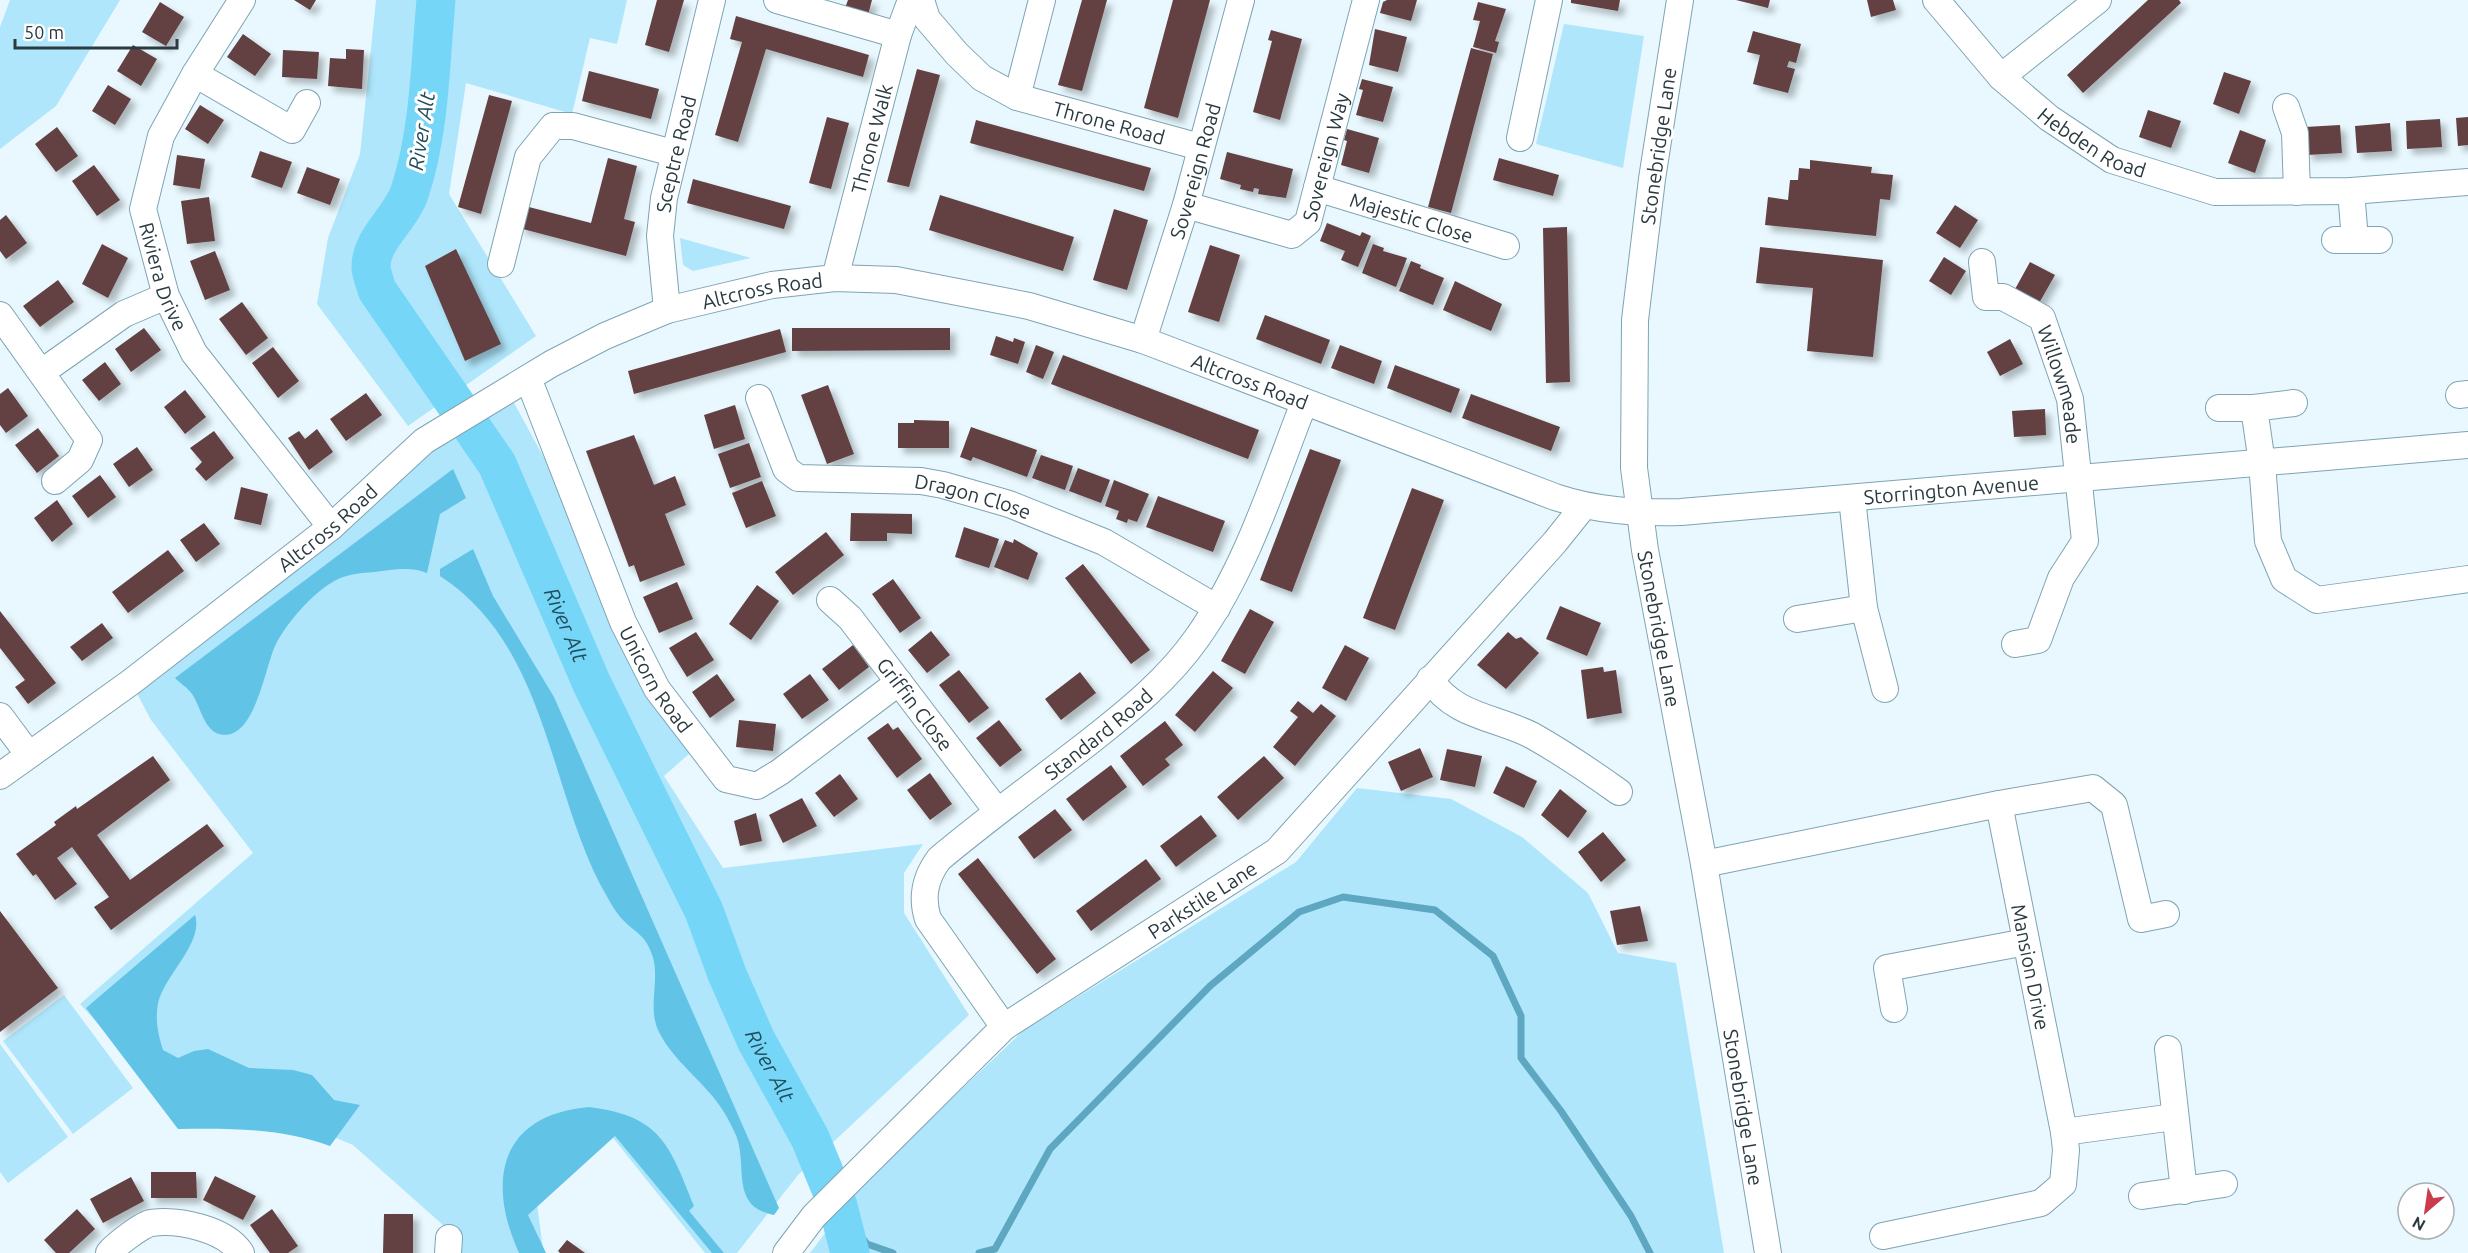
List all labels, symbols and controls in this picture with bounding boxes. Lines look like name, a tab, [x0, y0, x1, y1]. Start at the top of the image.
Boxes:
scale bar	[15, 12, 177, 50]
text: 50 m	[24, 22, 64, 42]
street label: Stonebridge Lane	[1636, 66, 1680, 226]
street label: Throne Walk	[846, 81, 896, 196]
water label: River Alt	[403, 89, 439, 172]
street label: Sovereign Way	[1297, 90, 1353, 224]
street label: Sceptre Road	[651, 93, 700, 214]
street label: Throne Road	[1051, 96, 1168, 148]
street label: Sovereign Road	[1165, 100, 1224, 242]
street label: Hebden Road	[2033, 102, 2149, 181]
street label: Majestic Close	[1347, 187, 1476, 247]
street label: Riviera Drive	[135, 220, 193, 334]
street label: Altcross Road	[699, 268, 824, 313]
street label: Willowmeade	[2034, 322, 2086, 445]
street label: Altcross Road	[1189, 348, 1312, 413]
street label: Dragon Close	[913, 469, 1035, 523]
street label: Storrington Avenue	[1863, 470, 2040, 508]
street label: Altcross Road	[273, 479, 381, 576]
street label: Stonebridge Lane	[1634, 549, 1686, 709]
water label: River Alt	[540, 584, 593, 666]
street label: Unicorn Road	[615, 622, 697, 737]
street label: Griffin Close	[873, 653, 958, 755]
street label: Standard Road	[1039, 684, 1157, 784]
street label: Parkstile Lane	[1143, 856, 1261, 943]
street label: Mansion Drive	[2008, 902, 2055, 1032]
water label: River Alt	[741, 1026, 800, 1107]
street label: Stonebridge Lane	[1720, 1027, 1768, 1187]
north arrow	[2396, 1181, 2456, 1241]
text: N	[2409, 1213, 2428, 1235]

